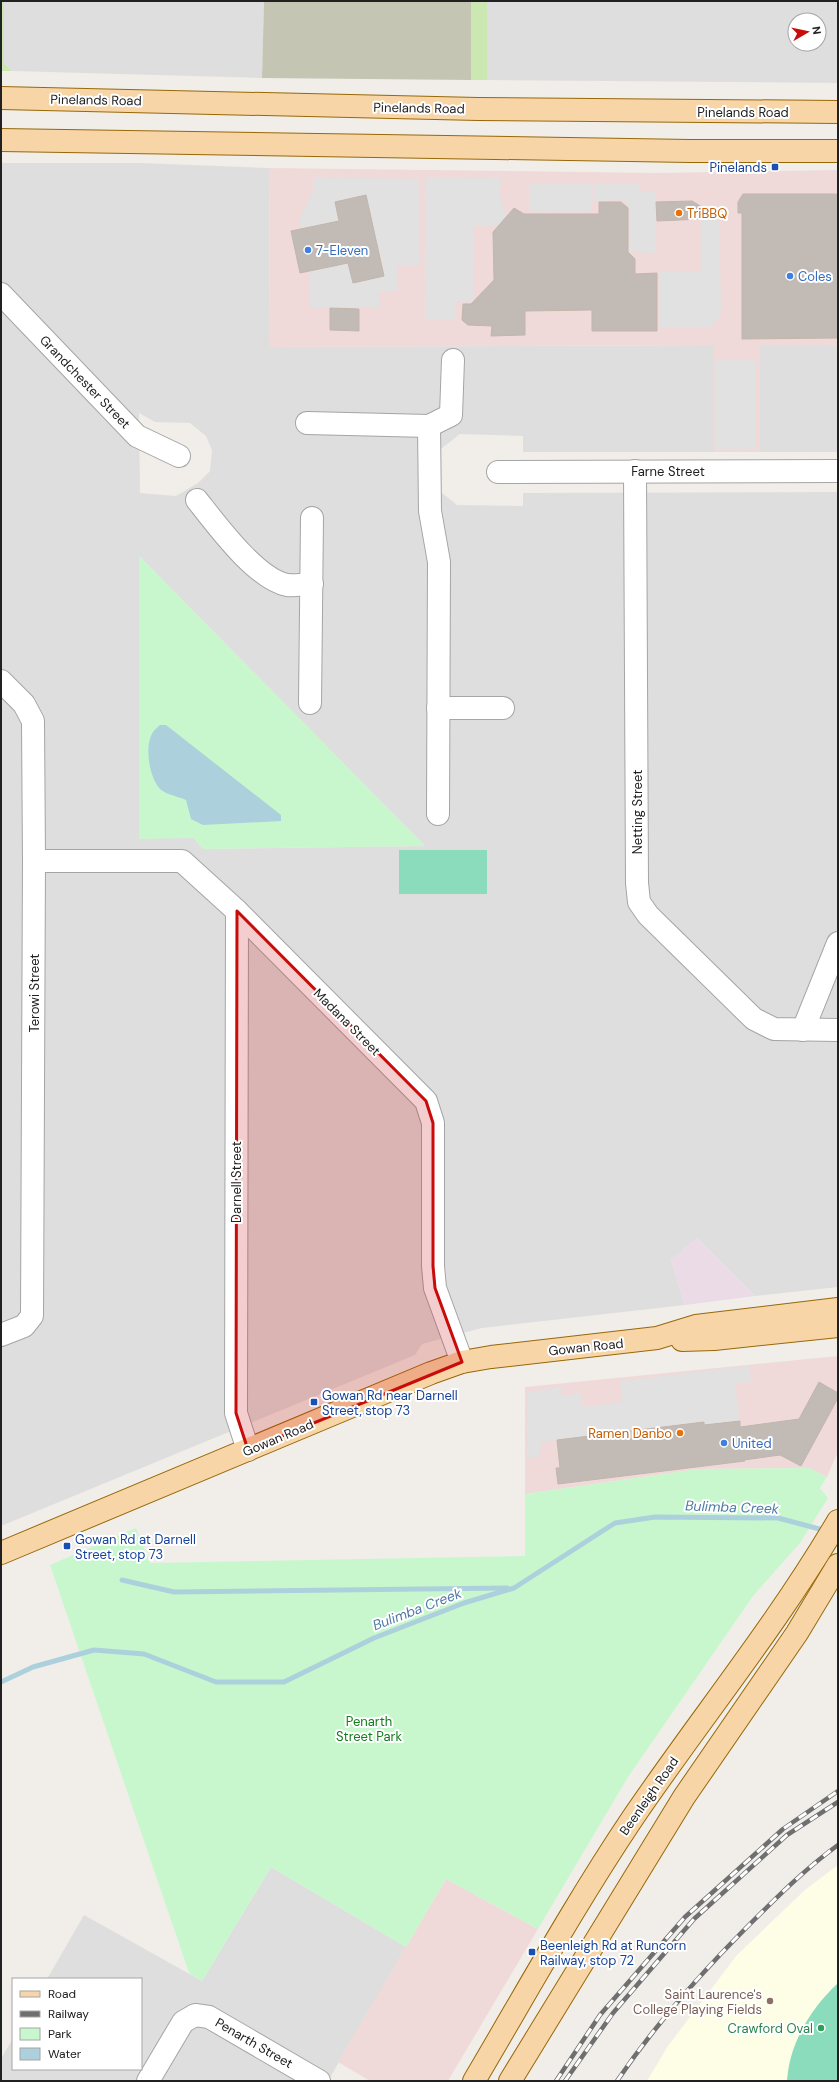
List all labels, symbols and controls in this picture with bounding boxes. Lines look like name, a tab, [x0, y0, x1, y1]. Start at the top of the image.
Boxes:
north arrow	[787, 12, 827, 52]
text: N	[809, 25, 824, 35]
street label: Pinelands Road	[50, 91, 142, 109]
street label: Pinelands Road	[373, 99, 465, 117]
street label: Pinelands Road	[697, 104, 789, 121]
place label: Pinelands	[709, 159, 767, 176]
marker: Pinelands	[770, 162, 780, 172]
place label: TriBBQ	[687, 205, 727, 222]
marker: TriBBQ	[674, 208, 684, 218]
place label: 7-Eleven	[316, 242, 368, 259]
marker: 7-Eleven	[303, 245, 313, 255]
place label: Coles	[798, 268, 832, 285]
marker: Coles	[785, 271, 795, 281]
street label: Grandchester Street	[36, 332, 134, 432]
street label: Farne Street	[631, 463, 705, 480]
street label: Netting Street	[629, 770, 646, 854]
street label: Terowi Street	[26, 954, 43, 1032]
street label: Madana Street	[310, 985, 384, 1059]
street label: Darnell Street	[228, 1141, 245, 1223]
street label: Gowan Road	[548, 1335, 624, 1359]
place label: Gowan Rd near Darnell Street, stop 73	[322, 1387, 458, 1419]
marker: Gowan Rd near Darnell Street, stop 73	[309, 1397, 319, 1407]
street label: Gowan Road	[240, 1415, 316, 1461]
place label: Ramen Danbo	[588, 1425, 672, 1442]
marker: Ramen Danbo	[675, 1428, 685, 1438]
place label: United	[732, 1435, 772, 1452]
marker: United	[719, 1438, 729, 1448]
water label: Bulimba Creek	[685, 1496, 780, 1518]
place label: Gowan Rd at Darnell Street, stop 73	[75, 1531, 196, 1563]
marker: Gowan Rd at Darnell Street, stop 73	[62, 1541, 72, 1551]
water label: Bulimba Creek	[370, 1583, 465, 1634]
park label: Penarth Street Park	[336, 1713, 402, 1745]
street label: Beenleigh Road	[616, 1753, 682, 1839]
place label: Beenleigh Rd at Runcorn Railway, stop 72	[540, 1937, 686, 1969]
marker: Beenleigh Rd at Runcorn Railway, stop 72	[527, 1947, 537, 1957]
legend	[12, 1978, 142, 2070]
text: Road	[48, 1986, 76, 2002]
place label: Saint Laurence's College Playing Fields	[633, 1986, 762, 2018]
marker: Saint Laurence's College Playing Fields	[765, 1996, 775, 2006]
text: Railway	[48, 2006, 89, 2022]
street label: Penarth Street	[212, 2014, 296, 2072]
place label: Crawford Oval	[727, 2020, 813, 2037]
marker: Crawford Oval	[816, 2023, 826, 2033]
text: Park	[48, 2026, 72, 2042]
text: Water	[48, 2046, 82, 2062]

